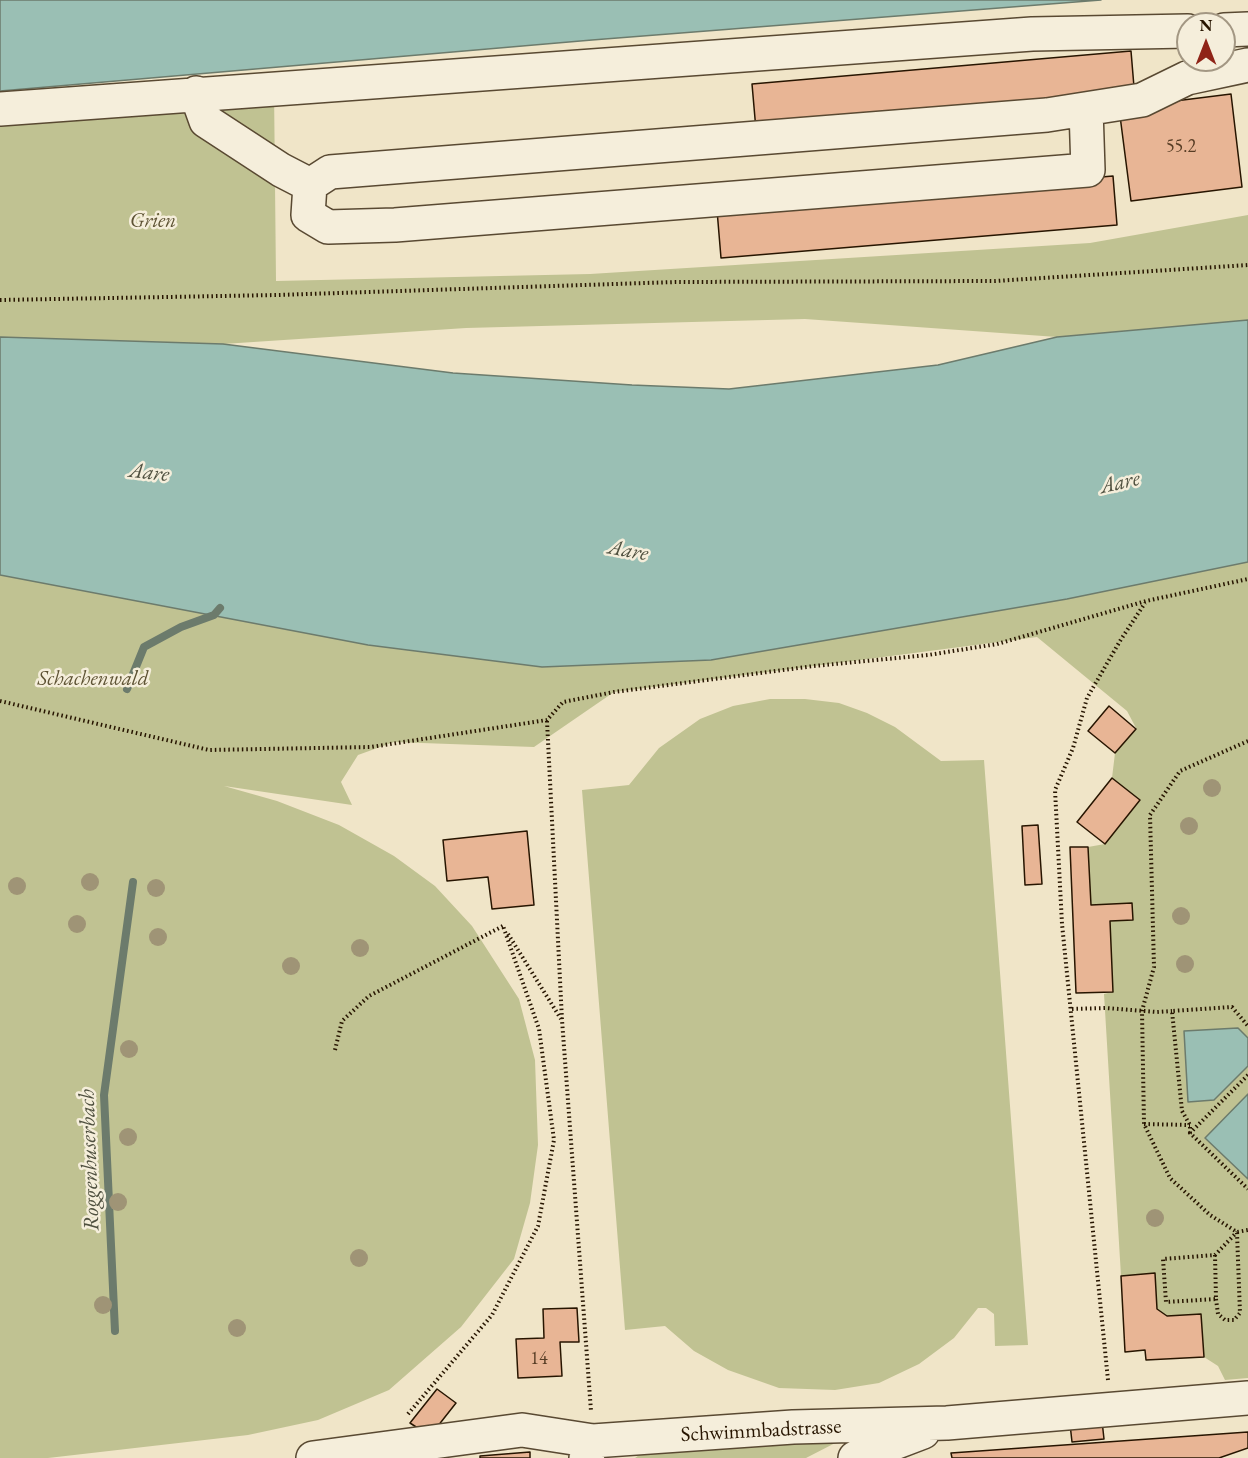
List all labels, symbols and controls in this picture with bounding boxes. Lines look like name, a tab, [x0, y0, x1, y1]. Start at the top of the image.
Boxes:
north arrow	[1176, 12, 1236, 72]
text: N	[1200, 15, 1212, 36]
house number: 55.2	[1166, 136, 1196, 158]
park label: Grien	[130, 208, 176, 234]
water label: Aare	[128, 458, 170, 488]
water label: Aare	[1097, 466, 1143, 500]
water label: Aare	[606, 534, 650, 568]
park label: Schachenwald	[38, 666, 148, 692]
water label: Roggenhuserbach	[74, 1089, 106, 1231]
house number: 14	[530, 1348, 548, 1370]
street label: Schwimmbadstrasse	[680, 1414, 842, 1448]

